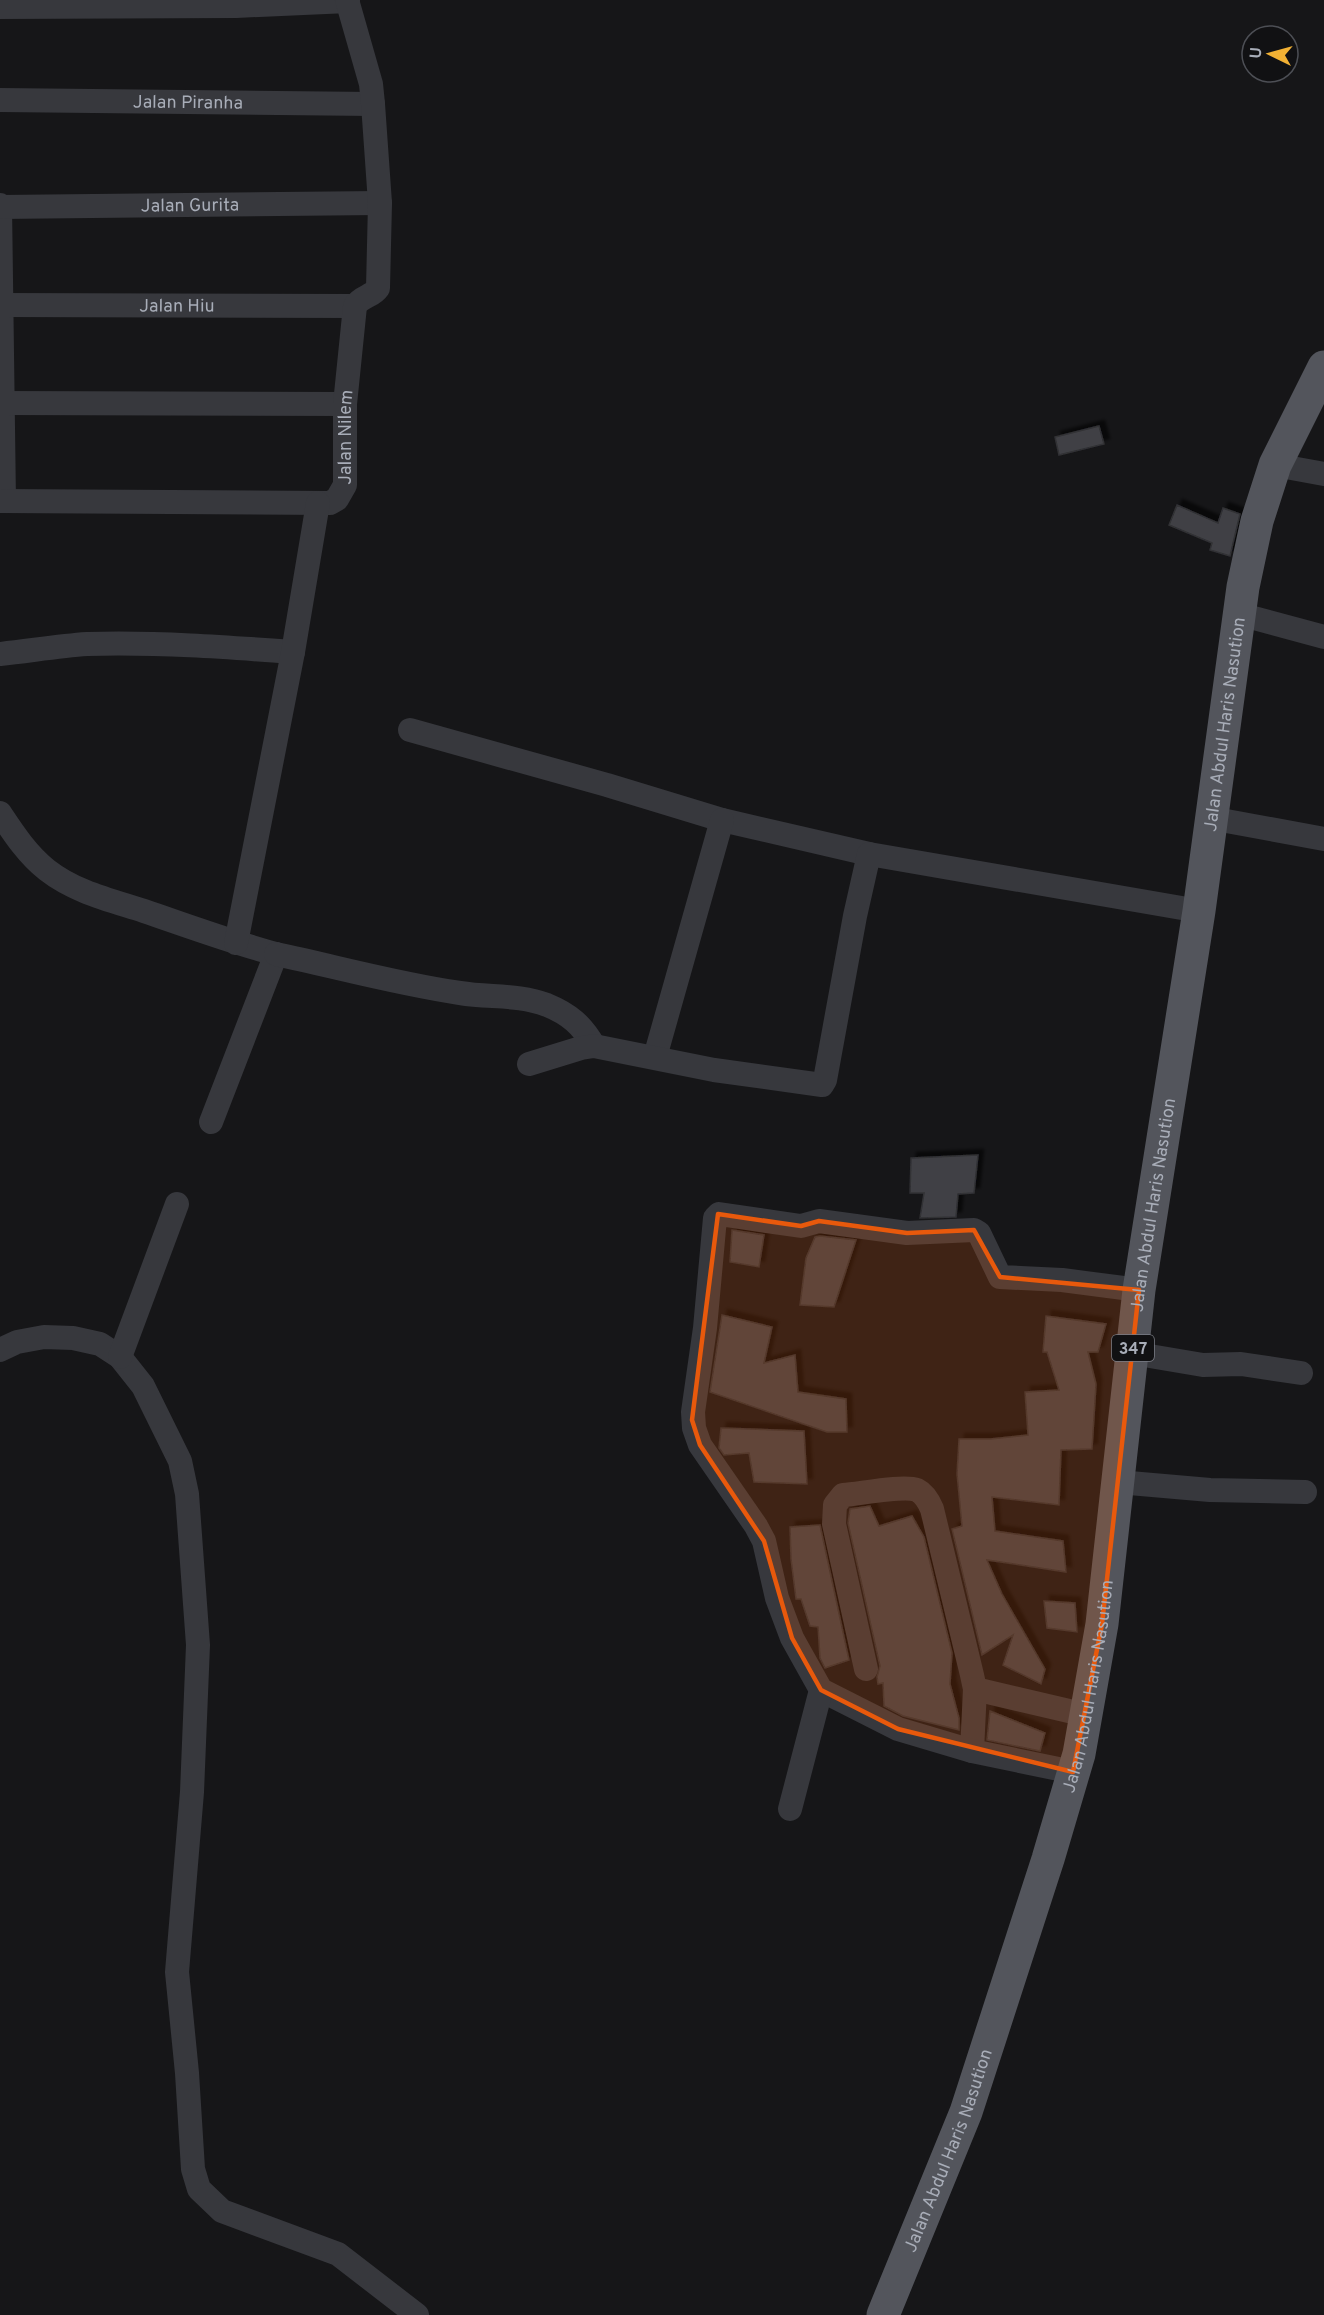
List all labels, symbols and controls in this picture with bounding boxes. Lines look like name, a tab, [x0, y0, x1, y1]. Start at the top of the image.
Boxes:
north arrow	[1240, 24, 1300, 84]
text: U	[1247, 46, 1268, 59]
street label: Jalan Piranha	[133, 91, 243, 116]
street label: Jalan Gurita	[141, 194, 239, 219]
street label: Jalan Hiu	[139, 295, 215, 319]
street label: Jalan Nilem	[335, 389, 359, 485]
street label: Jalan Abdul Haris Nasution	[1200, 616, 1252, 833]
street label: Jalan Abdul Haris Nasution	[1127, 1096, 1182, 1313]
road number: 347	[1112, 1335, 1154, 1361]
street label: Jalan Abdul Haris Nasution	[1058, 1579, 1120, 1796]
street label: Jalan Abdul Haris Nasution	[900, 2046, 999, 2256]

